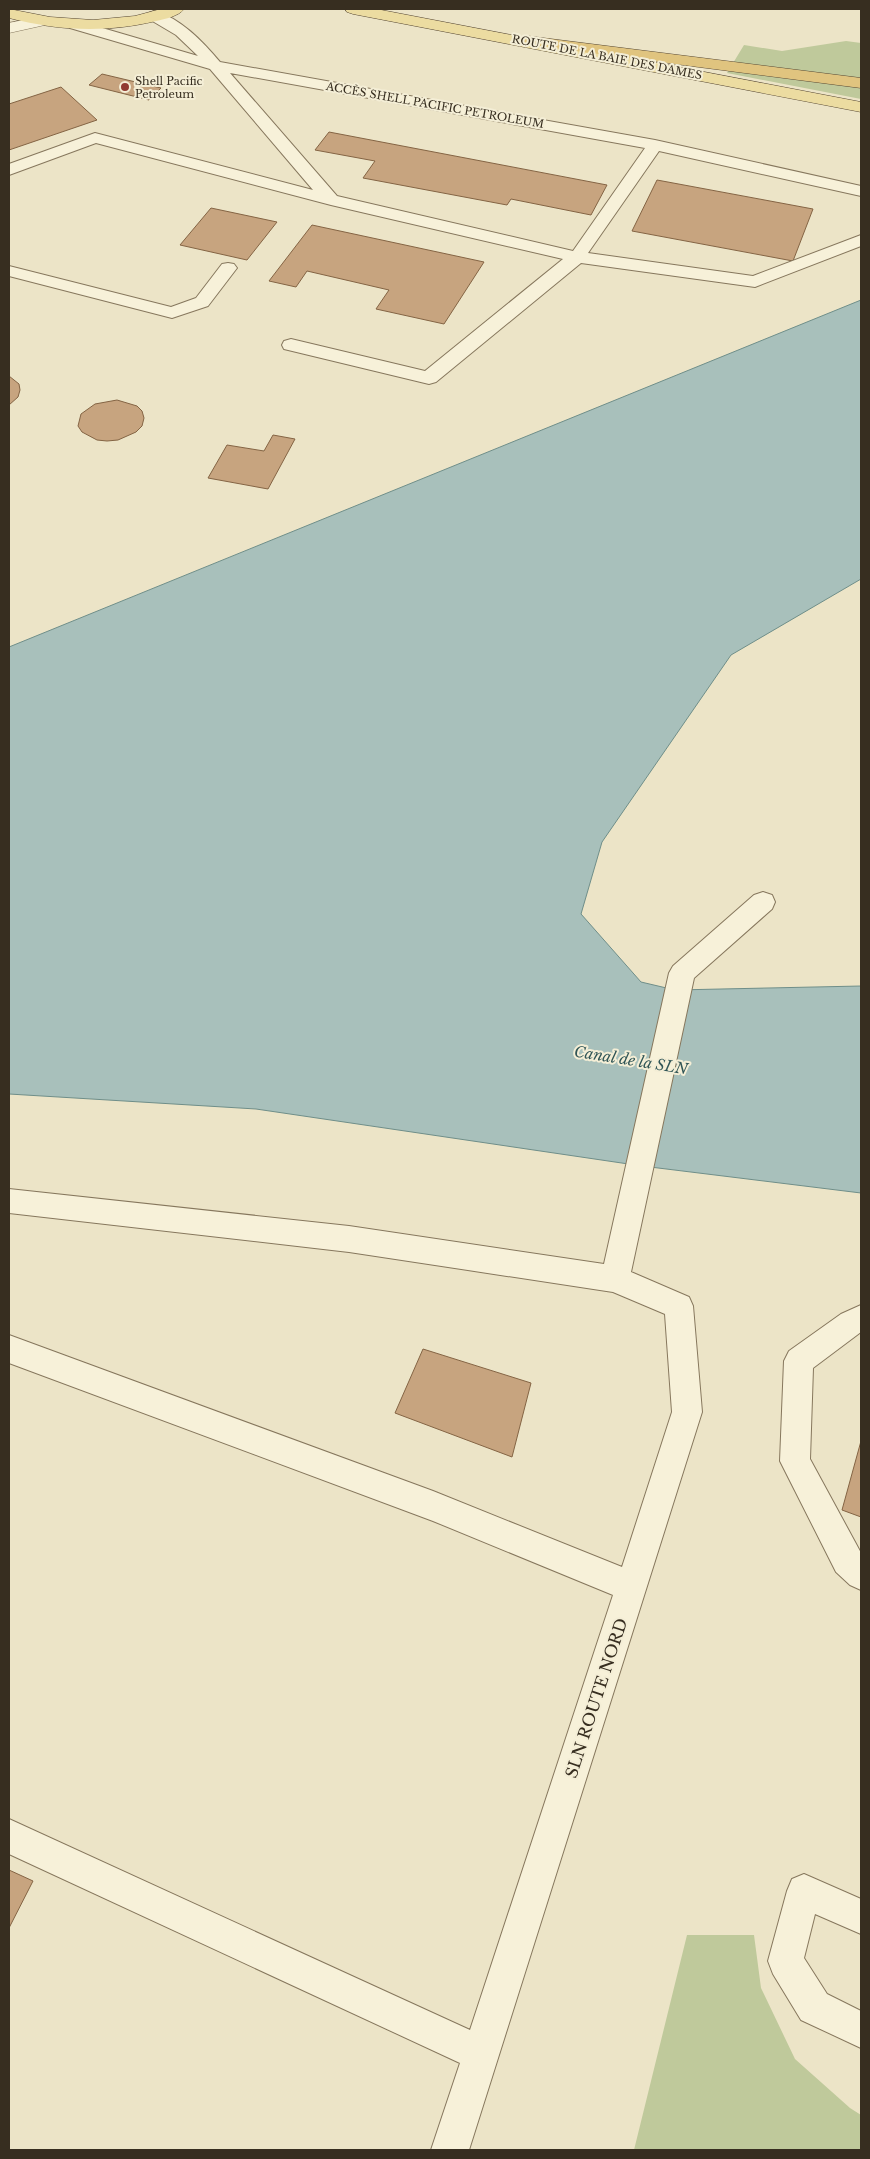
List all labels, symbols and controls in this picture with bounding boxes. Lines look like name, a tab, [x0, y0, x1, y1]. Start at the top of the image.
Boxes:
street label: ROUTE DE LA BAIE DES DAMES	[511, 32, 703, 82]
place label: Shell Pacific Petroleum	[135, 74, 203, 101]
street label: ACCÈS SHELL PACIFIC PETROLEUM	[324, 79, 545, 131]
marker: Shell Pacific Petroleum	[119, 81, 131, 93]
water label: Canal de la SLN	[573, 1042, 690, 1079]
street label: SLN ROUTE NORD	[561, 1616, 631, 1780]

